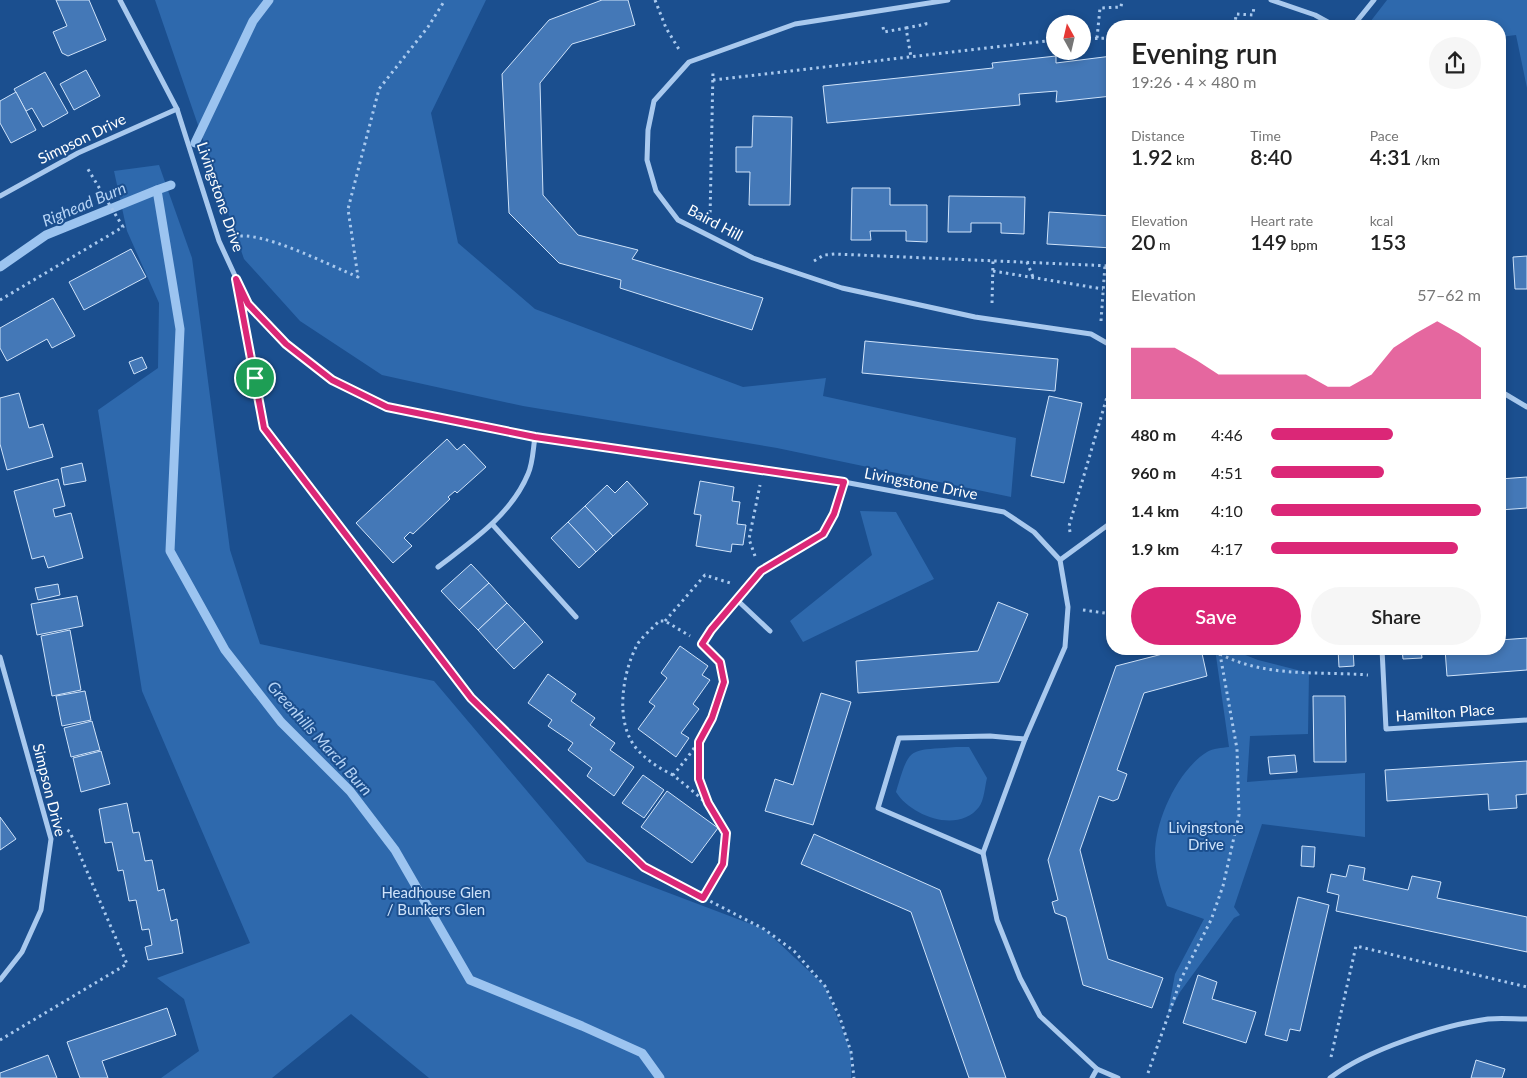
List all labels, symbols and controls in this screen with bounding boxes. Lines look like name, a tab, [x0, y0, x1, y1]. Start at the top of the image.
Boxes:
north arrow	[1046, 15, 1091, 60]
map controls	[1046, 15, 1091, 60]
text: Evening run	[1131, 36, 1277, 70]
button: share	[1429, 37, 1481, 89]
text: 19:26 · 4 × 480 m	[1131, 72, 1256, 91]
street label: Simpson Drive	[35, 109, 128, 167]
text: Distance	[1131, 127, 1185, 144]
text: Time	[1250, 127, 1281, 144]
text: Pace	[1370, 127, 1399, 144]
street label: Livingstone Drive	[194, 139, 248, 254]
text: 1.92	[1131, 144, 1173, 169]
text: 8:40	[1250, 144, 1292, 169]
text: 4:31	[1370, 144, 1412, 169]
text: km	[1173, 151, 1195, 168]
text: /km	[1412, 151, 1440, 168]
water label: Righead Burn	[39, 177, 129, 230]
street label: Baird Hill	[685, 200, 746, 244]
text: Elevation	[1131, 212, 1188, 229]
text: Heart rate	[1250, 212, 1313, 229]
text: kcal	[1370, 212, 1393, 229]
text: 20	[1131, 229, 1155, 254]
text: 149	[1250, 229, 1287, 254]
text: 153	[1370, 229, 1406, 254]
text: m	[1155, 236, 1170, 253]
text: bpm	[1287, 236, 1318, 253]
text: Elevation	[1131, 285, 1196, 304]
text: 57–62 m	[1417, 285, 1481, 304]
pin	[234, 357, 276, 399]
icon: arrive	[241, 364, 269, 392]
text: 480 m	[1131, 425, 1176, 444]
text: 4:46	[1211, 425, 1243, 444]
street label: Livingstone Drive	[863, 463, 979, 503]
text: 960 m	[1131, 463, 1176, 482]
text: 4:51	[1211, 463, 1243, 482]
text: 1.4 km	[1131, 501, 1179, 520]
text: 4:10	[1211, 501, 1243, 520]
text: 1.9 km	[1131, 539, 1179, 558]
text: 4:17	[1211, 539, 1243, 558]
button: Save	[1131, 587, 1301, 645]
button: Share	[1311, 587, 1481, 645]
water label: Greenhills March Burn	[264, 677, 377, 799]
street label: Hamilton Place	[1395, 700, 1495, 724]
street label: Simpson Drive	[30, 741, 70, 838]
park label: Livingstone Drive	[1168, 818, 1244, 853]
park label: Headhouse Glen / Bunkers Glen	[381, 883, 491, 918]

